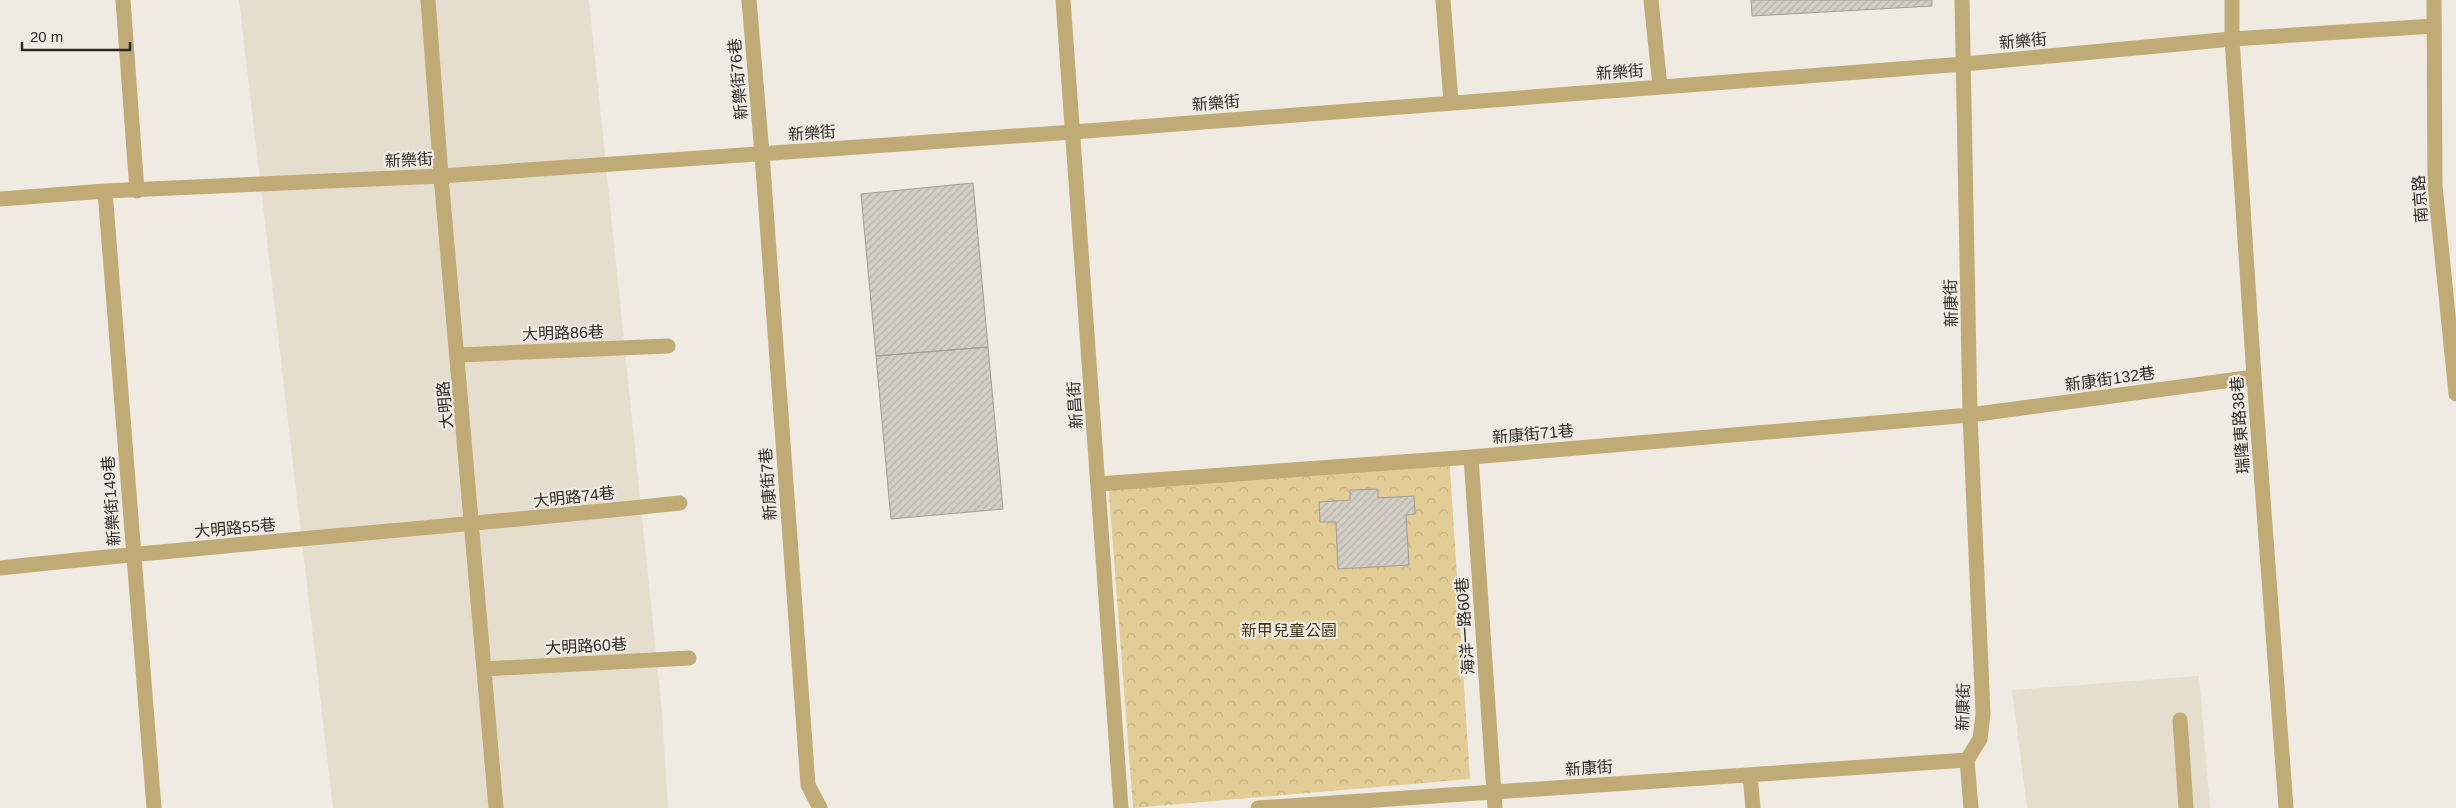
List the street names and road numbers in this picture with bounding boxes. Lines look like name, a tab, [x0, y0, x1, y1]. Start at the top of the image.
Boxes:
street label: 新樂街	[1998, 30, 2048, 52]
street label: 新樂街76巷	[726, 38, 750, 120]
street label: 新樂街	[1595, 62, 1645, 82]
street label: 新樂街	[1191, 92, 1241, 114]
street label: 新樂街	[787, 123, 837, 143]
street label: 新樂街	[385, 150, 433, 170]
street label: 南京路	[2410, 174, 2430, 224]
street label: 新康街	[1942, 279, 1960, 327]
street label: 大明路86巷	[522, 323, 604, 343]
street label: 新康街132巷	[2064, 364, 2156, 394]
street label: 瑞隆東路38巷	[2228, 376, 2252, 474]
street label: 大明路	[434, 380, 456, 430]
street label: 新昌街	[1065, 380, 1085, 430]
street label: 新康街71巷	[1492, 422, 1574, 446]
street label: 新康街7巷	[757, 447, 779, 521]
street label: 新樂街149巷	[99, 455, 123, 547]
street label: 大明路74巷	[532, 484, 616, 510]
street label: 大明路55巷	[194, 516, 276, 540]
street label: 海洋一路60巷	[1453, 577, 1477, 675]
street label: 大明路60巷	[545, 635, 627, 657]
street label: 新康街	[1954, 683, 1972, 731]
street label: 新康街	[1564, 758, 1614, 778]

